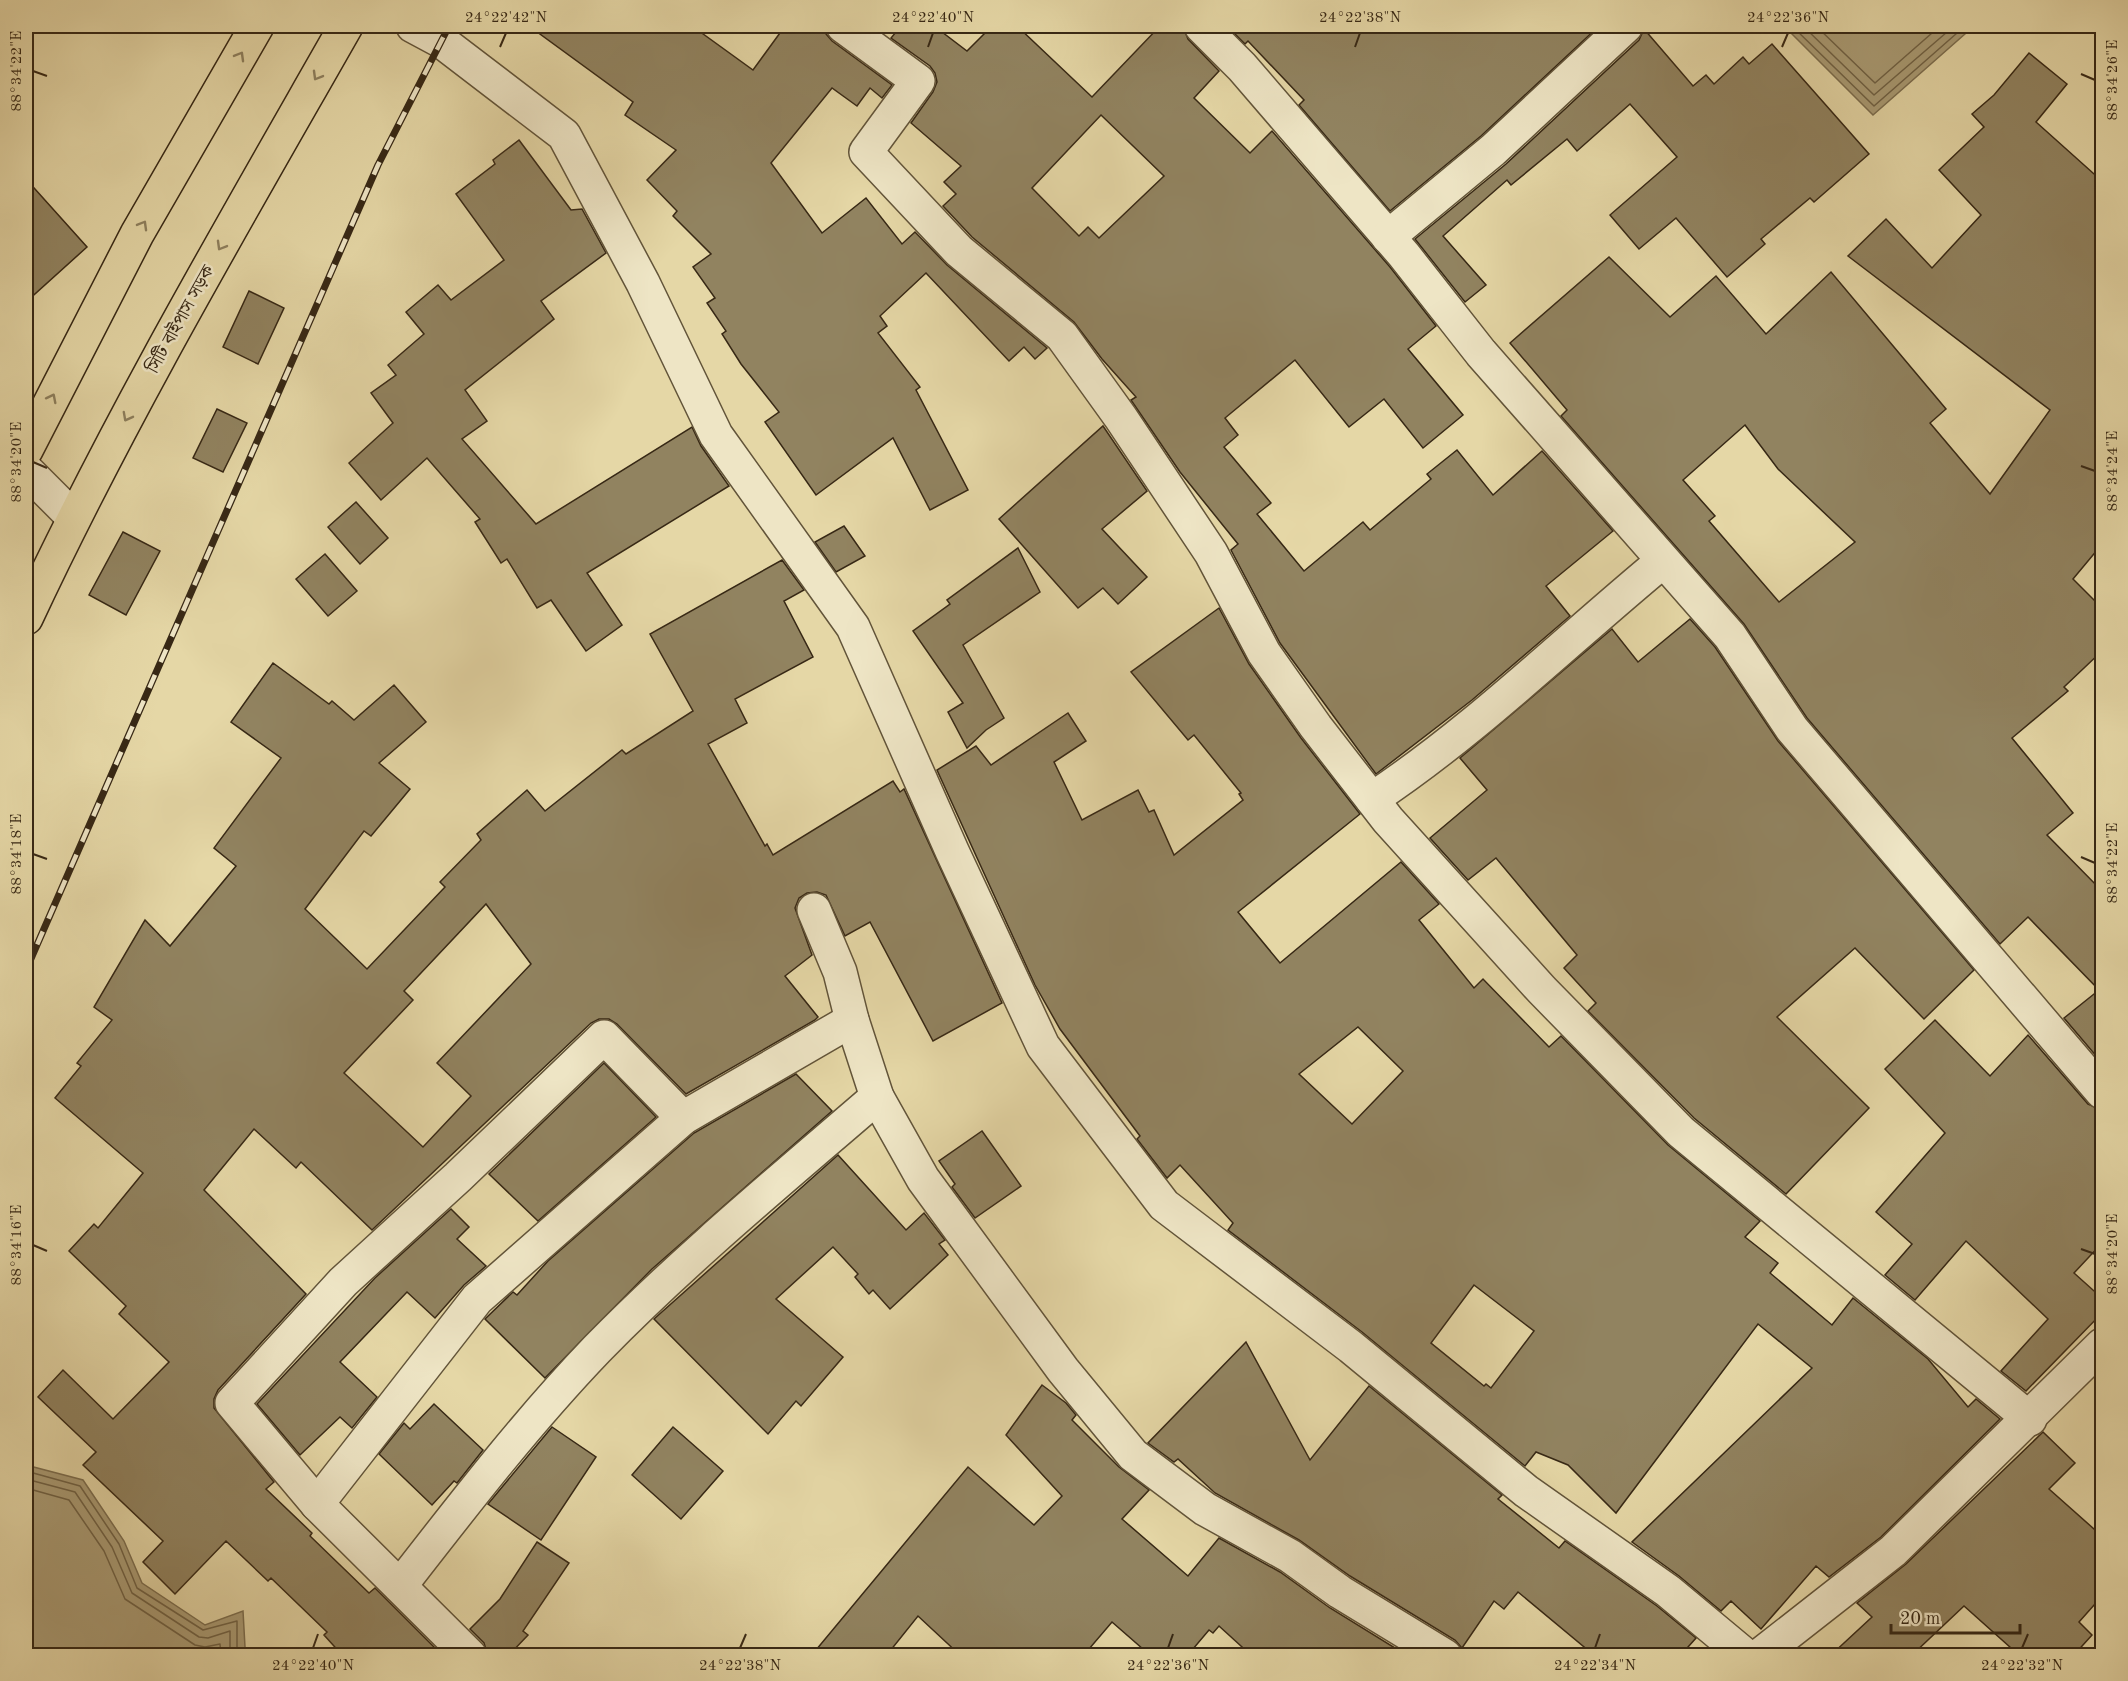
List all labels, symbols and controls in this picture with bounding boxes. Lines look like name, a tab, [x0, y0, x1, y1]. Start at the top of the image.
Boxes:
text: 24°22'42"N	[465, 11, 547, 26]
text: 24°22'40"N	[892, 11, 974, 26]
text: 24°22'38"N	[1319, 11, 1401, 26]
text: 24°22'36"N	[1747, 11, 1829, 26]
text: 88°34'22"E	[10, 31, 25, 111]
text: 88°34'26"E	[2106, 40, 2121, 120]
one-way arrow	[233, 52, 244, 62]
one-way arrow	[313, 70, 324, 81]
one-way arrow	[135, 221, 147, 231]
one-way arrow	[217, 240, 228, 250]
street label: সিটি বাইপাস সড়ক	[141, 260, 218, 377]
one-way arrow	[45, 393, 57, 404]
one-way arrow	[123, 411, 134, 421]
text: 88°34'20"E	[10, 422, 25, 502]
text: 88°34'24"E	[2106, 431, 2121, 511]
text: 88°34'18"E	[10, 814, 25, 894]
text: 88°34'22"E	[2106, 823, 2121, 903]
text: 88°34'16"E	[10, 1205, 25, 1285]
text: 88°34'20"E	[2106, 1214, 2121, 1294]
scale bar	[1891, 1597, 2020, 1635]
text: 20 m	[1900, 1610, 1940, 1628]
text: 24°22'40"N	[272, 1659, 354, 1674]
text: 24°22'38"N	[699, 1659, 781, 1674]
text: 24°22'36"N	[1127, 1659, 1209, 1674]
text: 24°22'34"N	[1554, 1659, 1636, 1674]
text: 24°22'32"N	[1981, 1659, 2063, 1674]

